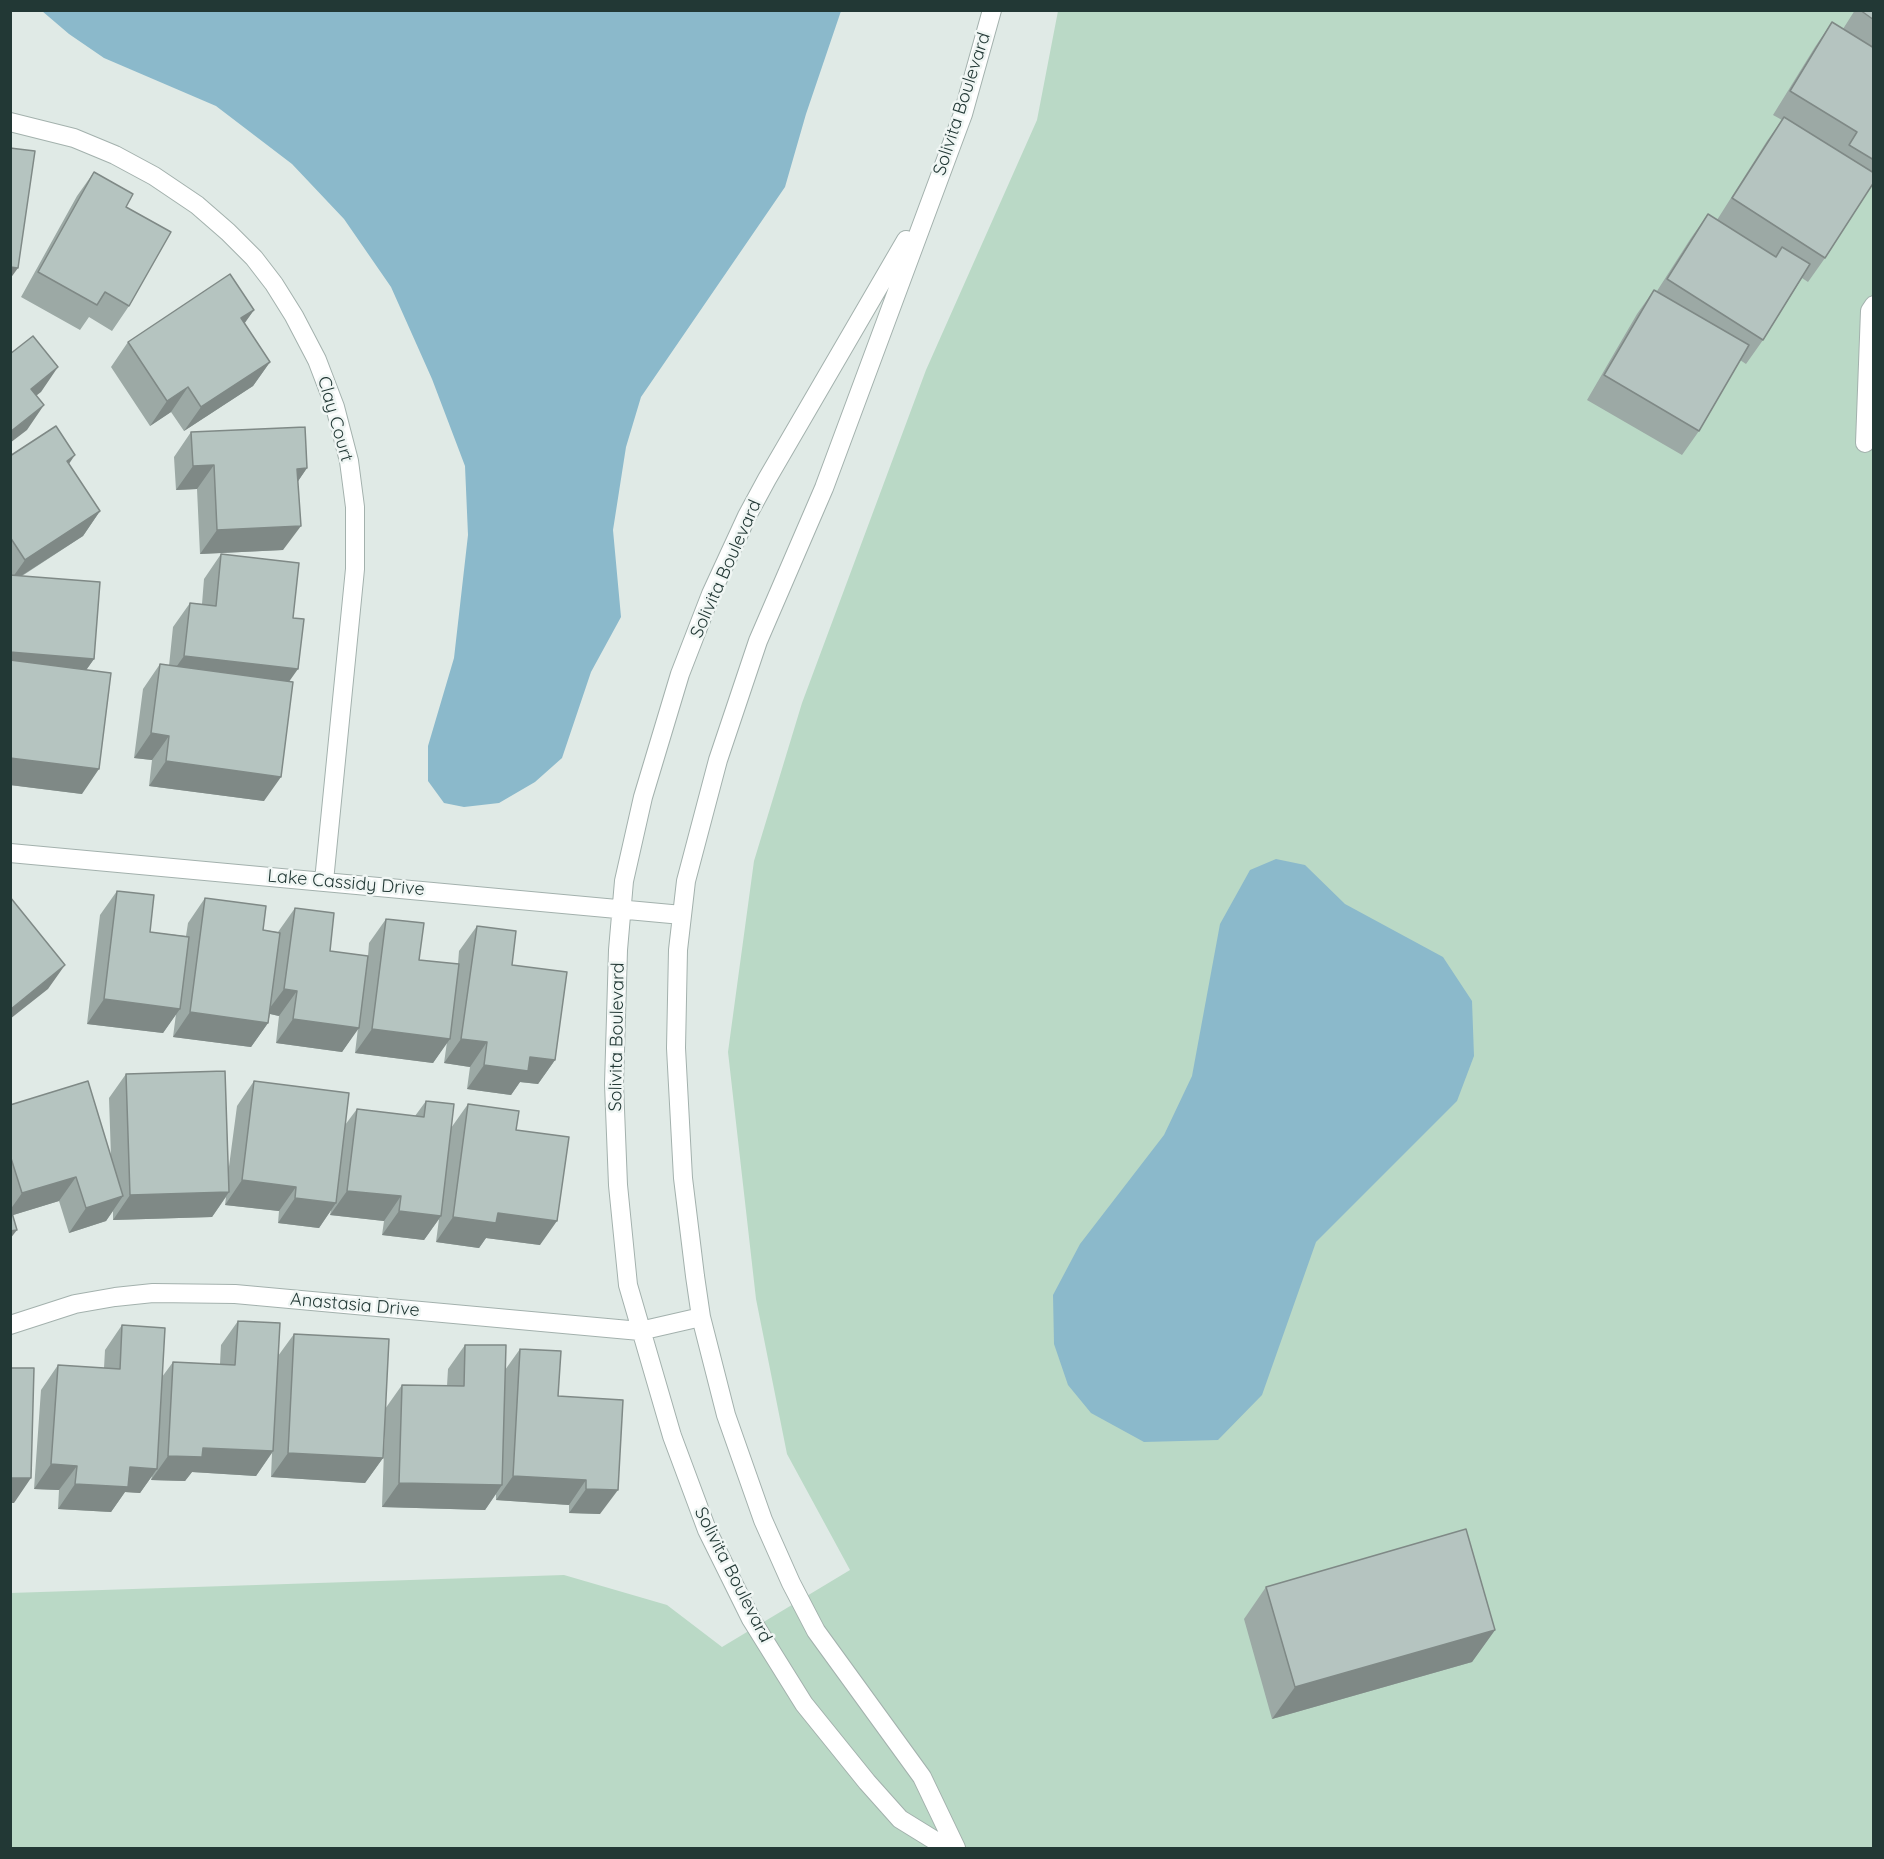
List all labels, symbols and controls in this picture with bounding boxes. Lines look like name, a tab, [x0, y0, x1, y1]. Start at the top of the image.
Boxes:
street label: Solivita Boulevard	[929, 30, 995, 178]
street label: Clay Court	[313, 374, 357, 464]
street label: Solivita Boulevard	[686, 497, 766, 641]
street label: Lake Cassidy Drive	[267, 865, 425, 901]
street label: Solivita Boulevard	[605, 962, 629, 1112]
street label: Anastasia Drive	[289, 1289, 421, 1321]
street label: Solivita Boulevard	[690, 1504, 776, 1646]

